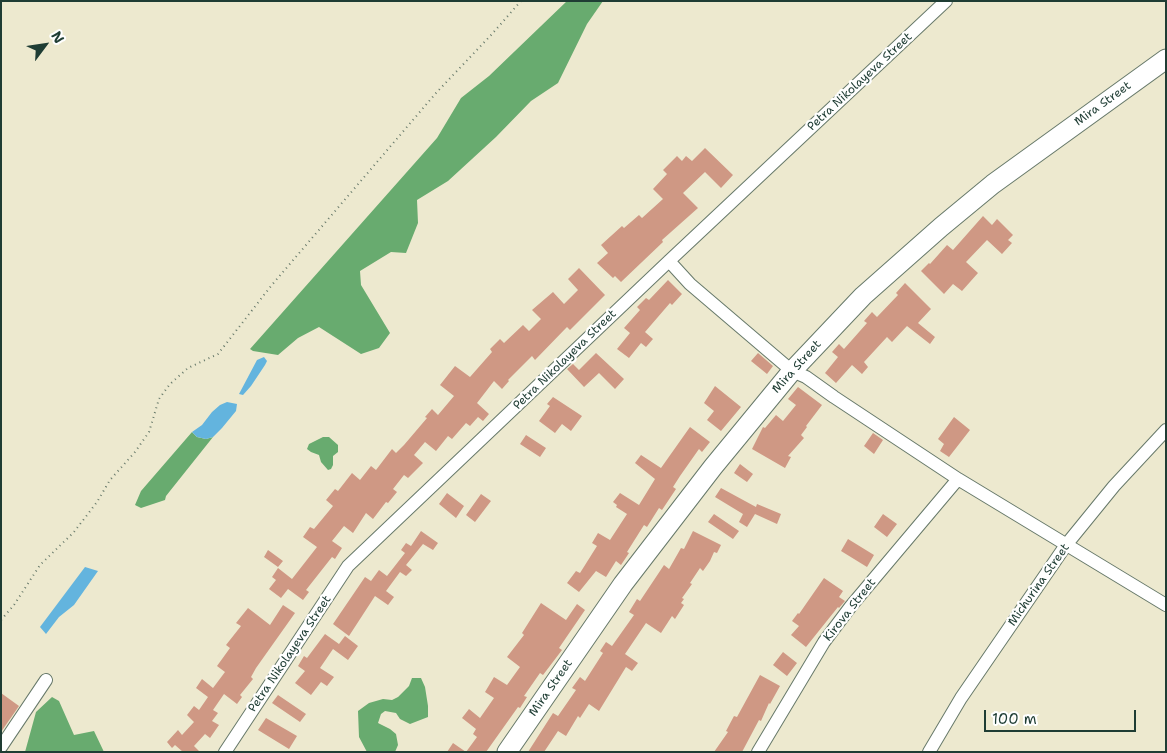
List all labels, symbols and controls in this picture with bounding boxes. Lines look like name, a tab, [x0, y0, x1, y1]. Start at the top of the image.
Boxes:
north arrow	[20, 20, 70, 70]
text: N	[47, 28, 68, 47]
street label: Petra Nikolayeva Street	[805, 30, 915, 134]
street label: Mira Street	[1072, 79, 1134, 129]
street label: Petra Nikolayeva Street	[510, 307, 620, 413]
street label: Mira Street	[769, 338, 825, 396]
street label: Michurina Street	[1005, 541, 1073, 629]
street label: Kirova Street	[821, 576, 879, 644]
street label: Petra Nikolayeva Street	[246, 593, 334, 715]
street label: Mira Street	[526, 657, 576, 719]
scale bar	[987, 700, 1140, 732]
text: 100 m	[992, 709, 1037, 729]

